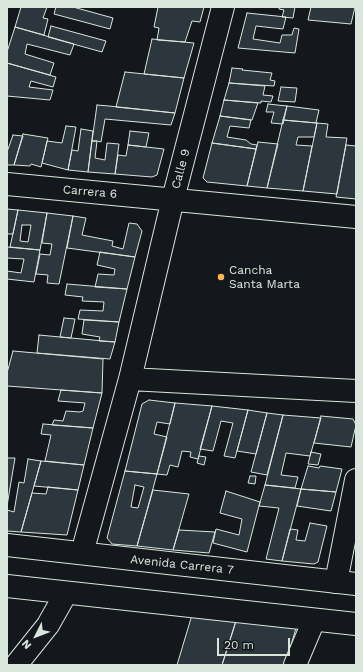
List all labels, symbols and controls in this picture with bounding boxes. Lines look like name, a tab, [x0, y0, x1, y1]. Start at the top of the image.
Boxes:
street label: Calle 9	[169, 147, 193, 191]
street label: Carrera 6	[62, 182, 118, 202]
place label: Cancha Santa Marta	[229, 263, 300, 291]
marker: Cancha Santa Marta	[216, 272, 226, 282]
street label: Avenida Carrera 7	[130, 552, 234, 578]
north arrow	[16, 616, 56, 656]
scale bar	[219, 630, 292, 656]
text: N	[19, 637, 34, 652]
text: 20 m	[224, 638, 254, 652]

